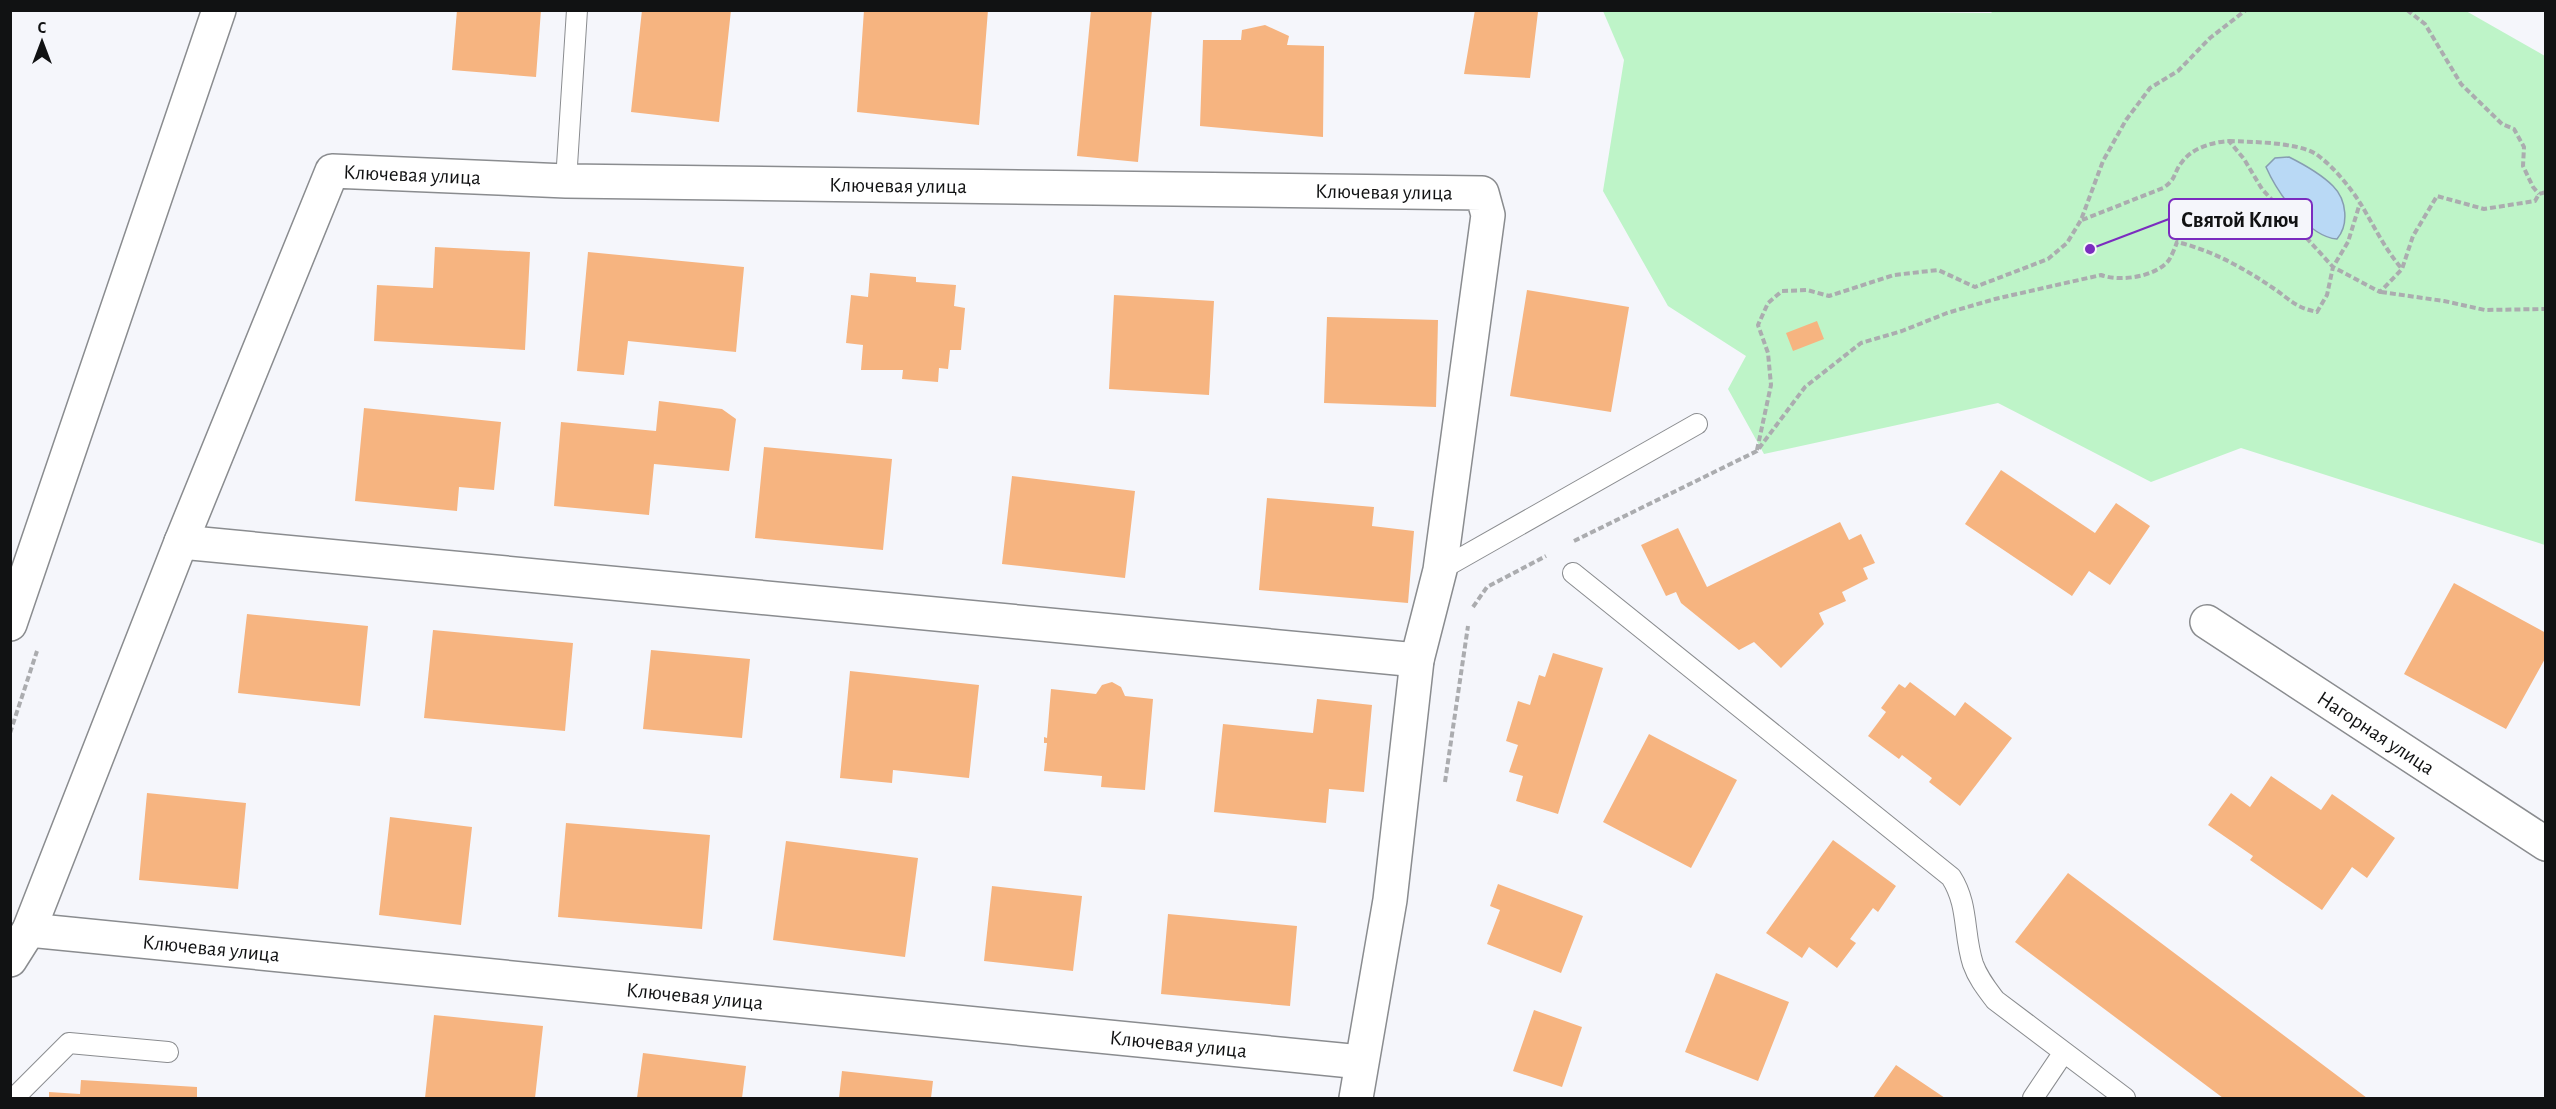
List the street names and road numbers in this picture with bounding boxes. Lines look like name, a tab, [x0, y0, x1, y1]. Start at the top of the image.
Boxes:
street label: Ключевая улица	[343, 161, 482, 188]
street label: Ключевая улица	[829, 174, 967, 197]
street label: Ключевая улица	[1315, 180, 1453, 203]
street label: Нагорная улица	[2314, 687, 2439, 779]
street label: Ключевая улица	[142, 931, 281, 965]
street label: Ключевая улица	[625, 979, 765, 1013]
street label: Ключевая улица	[1109, 1027, 1248, 1061]

